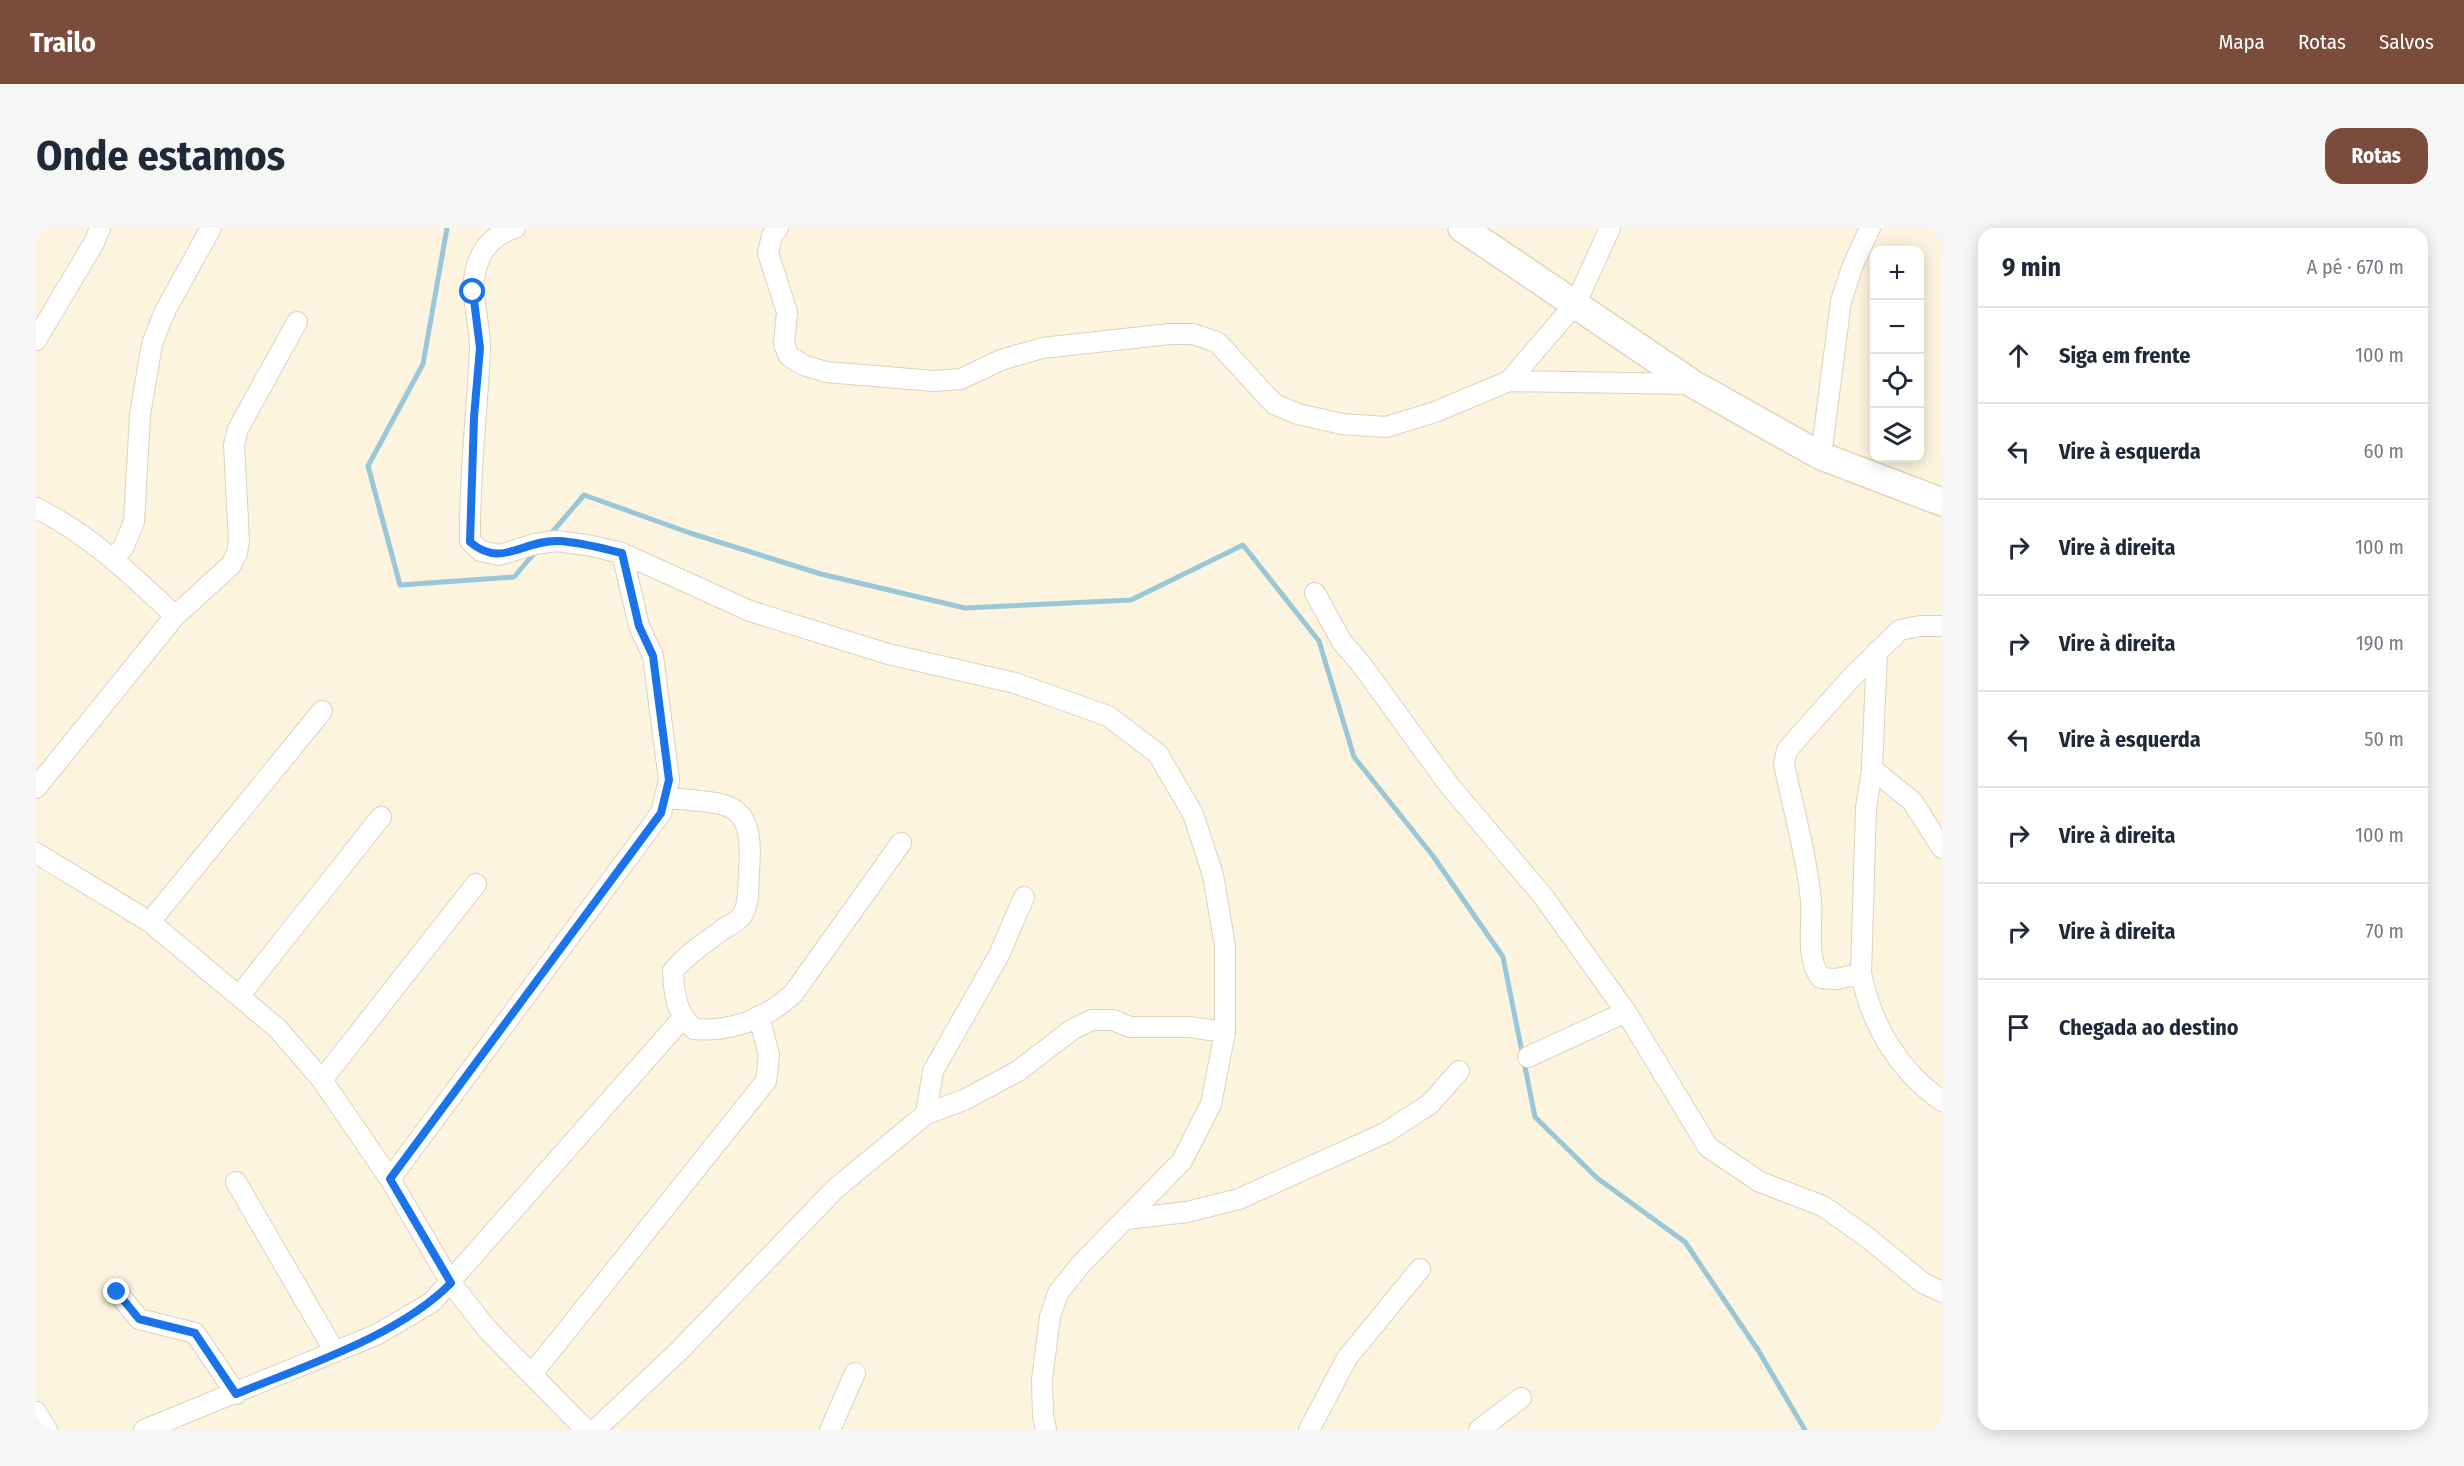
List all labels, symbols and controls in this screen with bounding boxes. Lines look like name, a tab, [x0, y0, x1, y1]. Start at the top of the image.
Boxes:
text: Trailo	[30, 26, 96, 59]
text: Mapa	[2218, 29, 2265, 55]
text: Rotas	[2298, 29, 2346, 55]
text: Salvos	[2379, 29, 2434, 55]
button: Rotas	[2325, 128, 2428, 184]
text: Onde estamos	[36, 131, 285, 181]
map controls	[1870, 246, 1924, 462]
button: +	[1870, 246, 1924, 300]
text: 9 min	[2002, 252, 2061, 283]
text: A pé · 670 m	[2307, 255, 2404, 279]
route start	[459, 278, 485, 304]
button: −	[1870, 300, 1924, 354]
icon: ahead	[2002, 339, 2035, 372]
text: Siga em frente	[2059, 342, 2190, 369]
text: 100 m	[2355, 343, 2404, 367]
button: locate	[1870, 354, 1924, 408]
button: layers	[1870, 408, 1924, 462]
icon: left	[2002, 435, 2035, 468]
text: Vire à esquerda	[2059, 438, 2201, 465]
text: 60 m	[2364, 439, 2404, 463]
icon: right	[2002, 531, 2035, 564]
text: Vire à direita	[2059, 534, 2175, 561]
text: 100 m	[2355, 535, 2404, 559]
icon: right	[2002, 627, 2035, 660]
text: Vire à direita	[2059, 630, 2175, 657]
text: 190 m	[2356, 631, 2404, 655]
icon: left	[2002, 723, 2035, 756]
text: Vire à esquerda	[2059, 726, 2201, 753]
text: 50 m	[2364, 727, 2404, 751]
icon: right	[2002, 819, 2035, 852]
text: Vire à direita	[2059, 822, 2175, 849]
text: 100 m	[2355, 823, 2404, 847]
icon: right	[2002, 915, 2035, 948]
text: Vire à direita	[2059, 918, 2175, 945]
text: 70 m	[2366, 919, 2404, 943]
icon: arrive	[2002, 1011, 2035, 1044]
text: Chegada ao destino	[2059, 1014, 2239, 1041]
route end	[103, 1278, 129, 1304]

